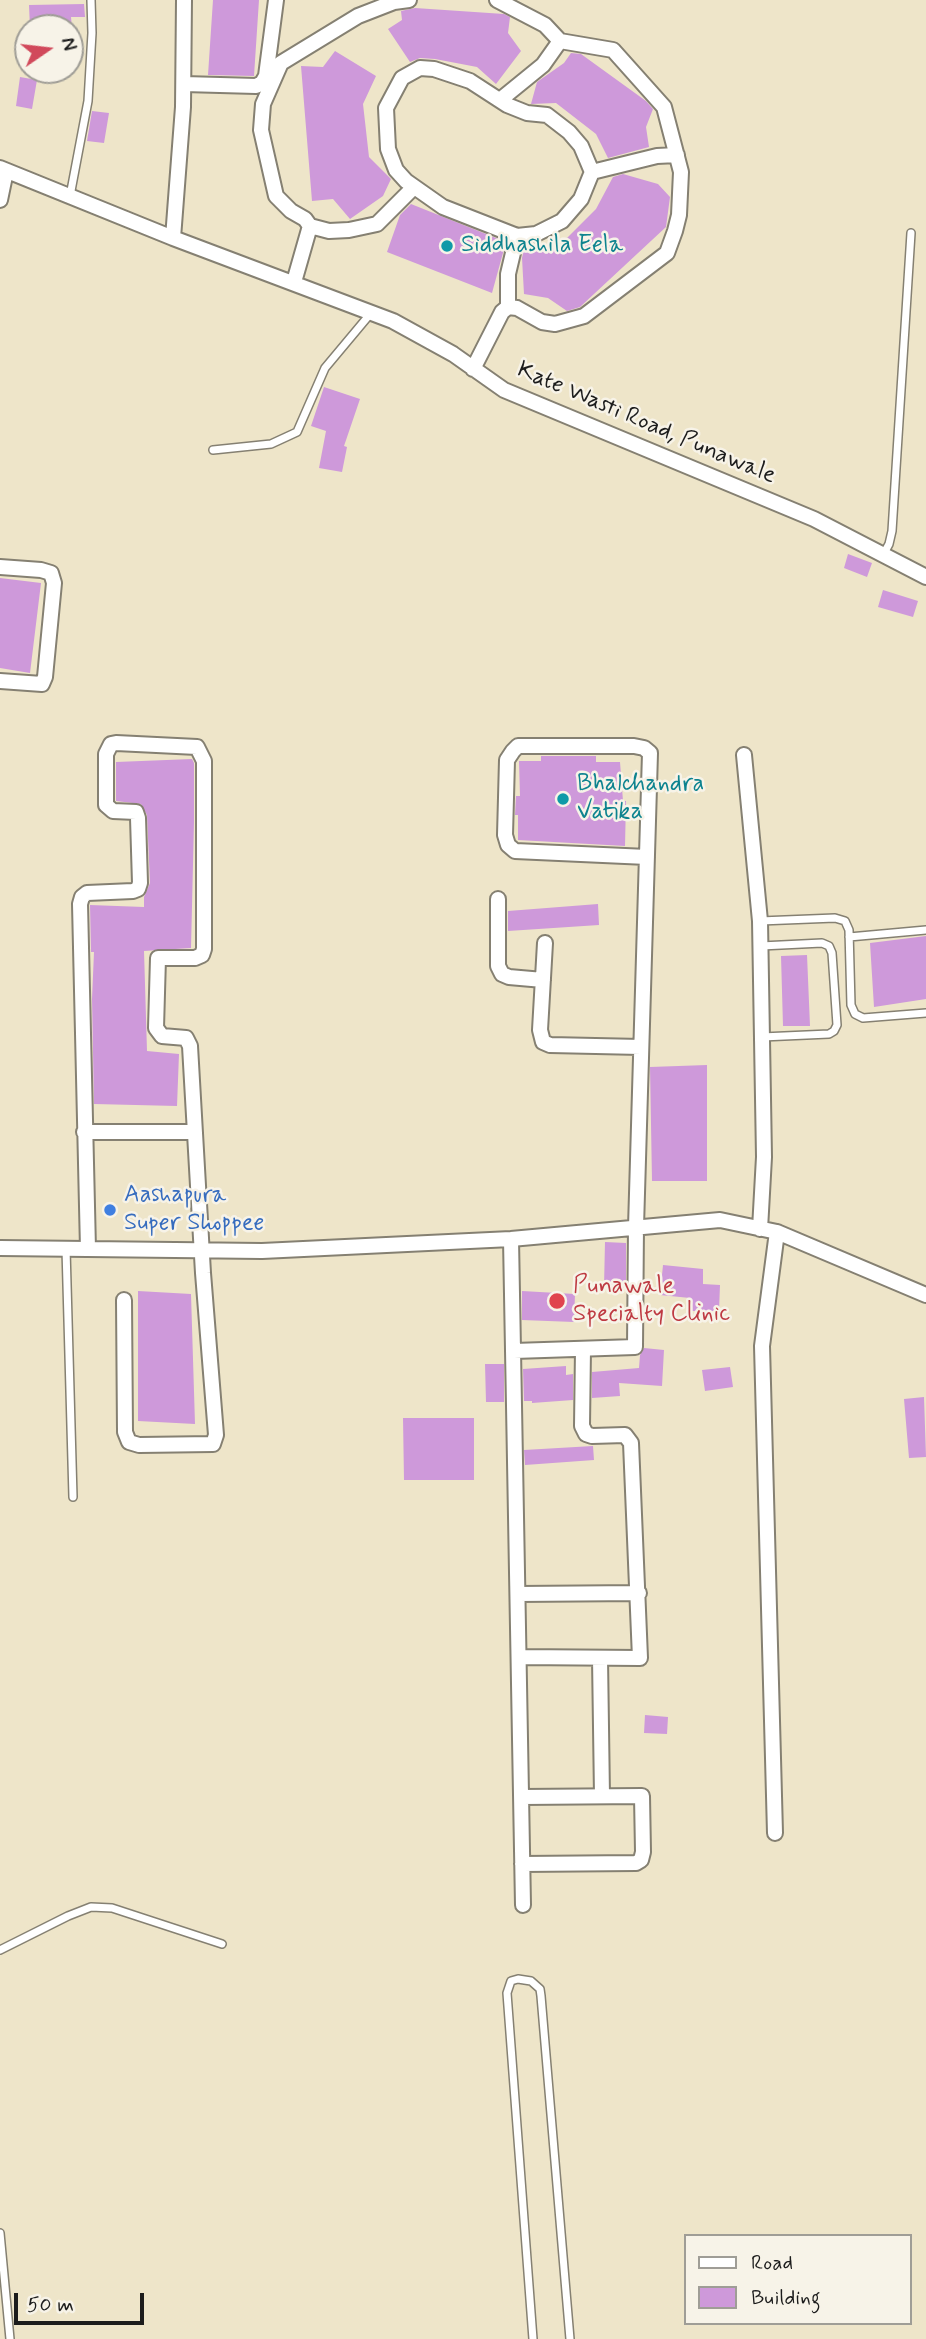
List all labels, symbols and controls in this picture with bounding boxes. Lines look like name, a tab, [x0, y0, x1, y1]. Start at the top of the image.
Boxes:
north arrow	[14, 14, 84, 84]
text: N	[54, 35, 82, 53]
place label: Siddhashila Eela	[461, 232, 623, 260]
marker: Siddhashila Eela	[439, 238, 455, 254]
street label: Kate Wasti Road, Punawale	[512, 356, 780, 492]
place label: Bhalchandra Vatika	[577, 771, 704, 827]
marker: Bhalchandra Vatika	[555, 791, 571, 807]
place label: Aashapura Super Shoppee	[124, 1182, 264, 1238]
marker: Aashapura Super Shoppee	[102, 1202, 118, 1218]
place label: Punawale Specialty Clinic	[573, 1273, 730, 1329]
marker: Punawale Specialty Clinic	[547, 1291, 567, 1311]
legend	[684, 2234, 912, 2325]
text: Road	[751, 2249, 793, 2277]
scale bar	[18, 2280, 147, 2324]
text: Building	[751, 2284, 821, 2312]
text: 50 m	[27, 2291, 74, 2319]

